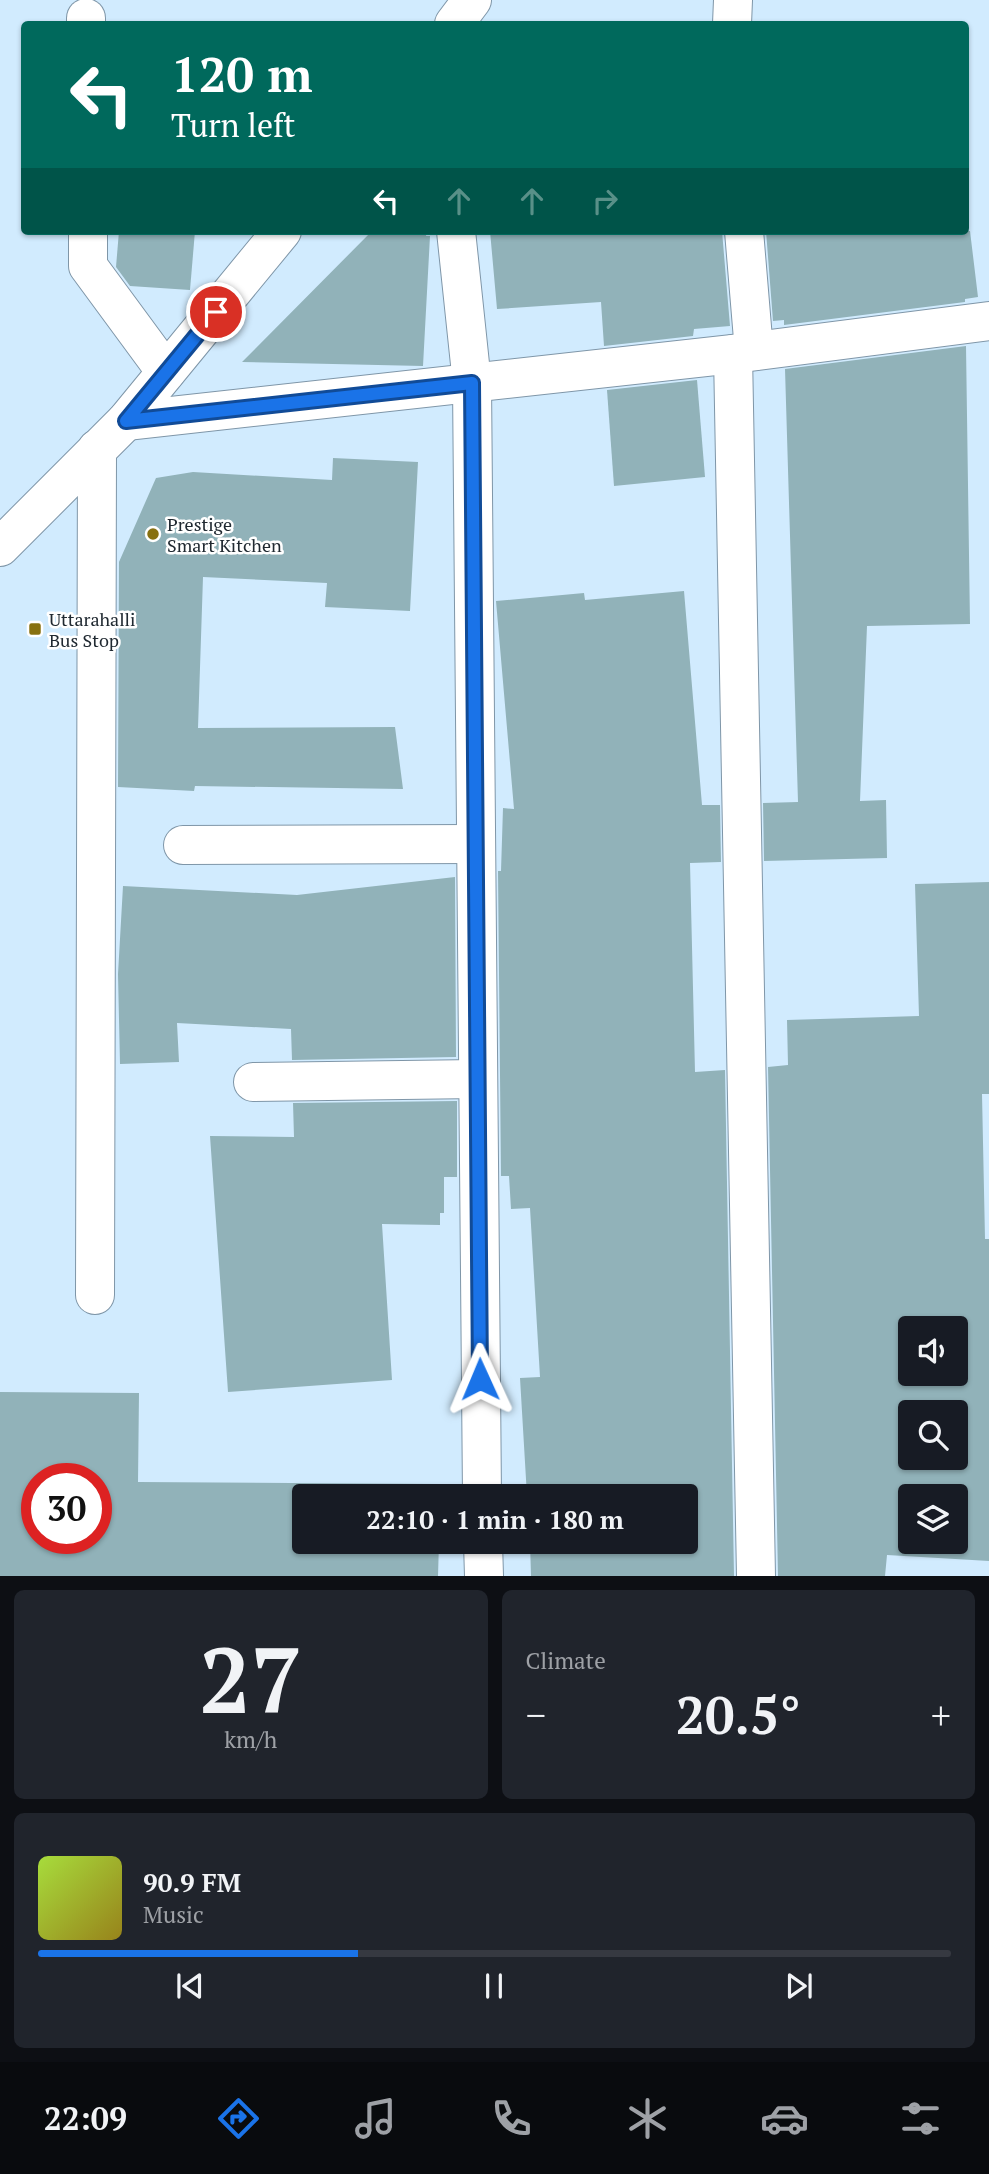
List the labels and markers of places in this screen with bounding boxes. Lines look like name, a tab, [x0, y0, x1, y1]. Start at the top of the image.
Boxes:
pin	[186, 282, 246, 342]
place label: Prestige Smart Kitchen	[167, 512, 282, 557]
marker: Prestige Smart Kitchen	[145, 526, 161, 542]
place label: Uttarahalli Bus Stop	[49, 607, 135, 652]
marker: Uttarahalli Bus Stop	[27, 621, 43, 637]

